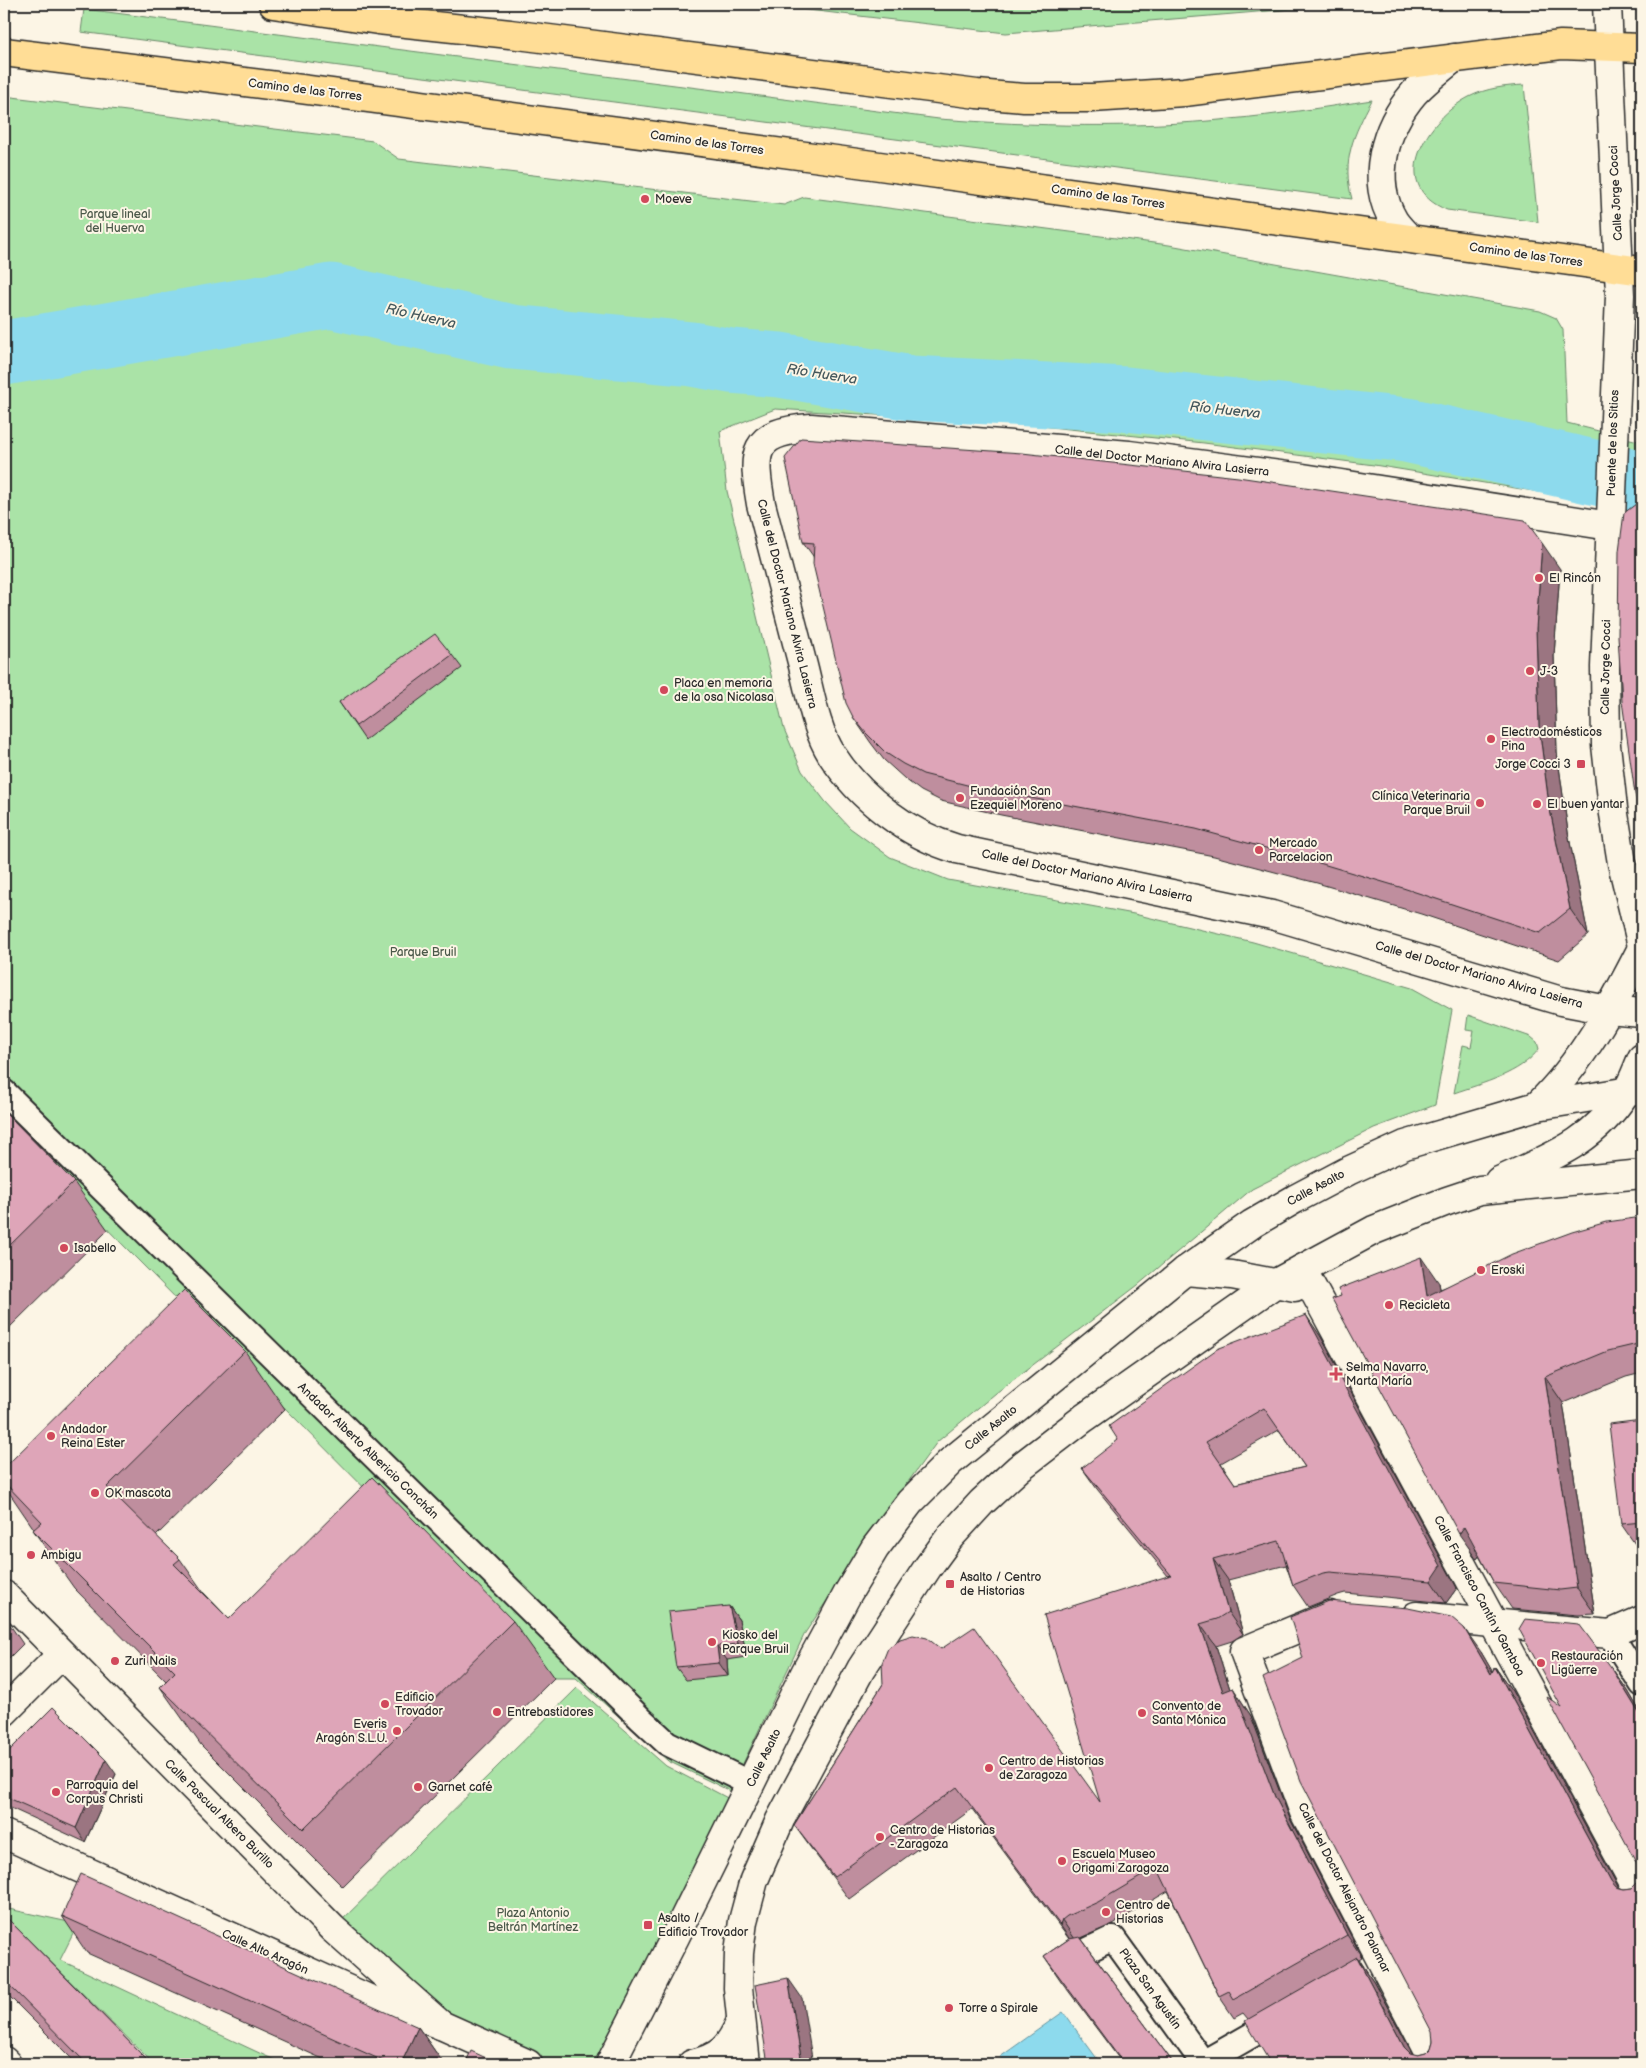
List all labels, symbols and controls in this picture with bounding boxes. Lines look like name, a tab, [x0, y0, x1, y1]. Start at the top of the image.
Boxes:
street label: Camino de las Torres	[247, 76, 363, 104]
street label: Camino de las Torres	[649, 128, 765, 158]
street label: Calle Jorge Cocci	[1606, 145, 1626, 241]
street label: Camino de las Torres	[1050, 182, 1166, 212]
place label: Moeve	[655, 192, 692, 207]
marker: Moeve	[639, 193, 651, 205]
park label: Parque lineal del Huerva	[80, 207, 150, 236]
street label: Camino de las Torres	[1468, 240, 1584, 270]
water label: Río Huerva	[384, 300, 458, 332]
water label: Río Huerva	[786, 360, 859, 388]
street label: Puente de los Sitios	[1604, 389, 1622, 497]
water label: Río Huerva	[1189, 398, 1261, 422]
street label: Calle del Doctor Mariano Alvira Lasierra	[1054, 442, 1270, 480]
street label: Calle del Doctor Mariano Alvira Lasierra	[754, 498, 820, 710]
place label: El Rincón	[1549, 571, 1601, 586]
marker: El Rincón	[1533, 572, 1545, 584]
street label: Calle Jorge Cocci	[1598, 619, 1614, 715]
place label: J-3	[1540, 664, 1558, 679]
marker: J-3	[1524, 665, 1536, 677]
place label: Placa en memoria de la osa Nicolasa	[674, 676, 774, 705]
marker: Placa en memoria de la osa Nicolasa	[658, 684, 670, 696]
place label: Electrodomésticos Pina	[1501, 725, 1602, 754]
marker: Electrodomésticos Pina	[1485, 733, 1497, 745]
place label: Jorge Cocci 3	[1495, 757, 1571, 772]
marker: Jorge Cocci 3	[1575, 758, 1587, 770]
place label: Fundación San Ezequiel Moreno	[970, 784, 1062, 813]
place label: Clínica Veterinaria Parque Bruil	[1372, 789, 1470, 818]
marker: Fundación San Ezequiel Moreno	[954, 792, 966, 804]
marker: Clínica Veterinaria Parque Bruil	[1474, 797, 1486, 809]
place label: El buen yantar	[1547, 797, 1625, 812]
marker: El buen yantar	[1531, 798, 1543, 810]
place label: Mercado Parcelacion	[1269, 836, 1333, 865]
marker: Mercado Parcelacion	[1253, 844, 1265, 856]
street label: Calle del Doctor Mariano Alvira Lasierra	[980, 846, 1194, 906]
street label: Calle del Doctor Mariano Alvira Lasierra	[1373, 938, 1585, 1012]
park label: Parque Bruil	[390, 945, 456, 960]
street label: Calle Asalto	[1284, 1166, 1348, 1210]
place label: Isabello	[74, 1241, 117, 1256]
marker: Isabello	[58, 1242, 70, 1254]
place label: Eroski	[1491, 1263, 1525, 1278]
marker: Eroski	[1475, 1264, 1487, 1276]
place label: Recicleta	[1399, 1298, 1450, 1313]
marker: Recicleta	[1383, 1299, 1395, 1311]
place label: Selma Navarro, Marta María	[1346, 1360, 1428, 1389]
marker: Selma Navarro, Marta María	[1330, 1368, 1342, 1380]
street label: Andador Alberto Albericio Conchán	[295, 1380, 442, 1522]
street label: Calle Asalto	[962, 1402, 1020, 1454]
place label: Andador Reina Ester	[61, 1422, 126, 1451]
marker: Andador Reina Ester	[45, 1430, 57, 1442]
place label: OK mascota	[105, 1486, 171, 1501]
marker: OK mascota	[89, 1487, 101, 1499]
street label: Calle Francisco Cantín y Gamboa	[1430, 1513, 1528, 1679]
place label: Ambigu	[41, 1548, 82, 1563]
marker: Ambigu	[25, 1549, 37, 1561]
place label: Asalto / Centro de Historias	[960, 1570, 1042, 1599]
marker: Asalto / Centro de Historias	[944, 1578, 956, 1590]
place label: Kiosko del Parque Bruil	[722, 1628, 789, 1657]
marker: Kiosko del Parque Bruil	[706, 1636, 718, 1648]
place label: Restauración Ligüerre	[1551, 1649, 1623, 1678]
place label: Zuri Nails	[124, 1654, 176, 1669]
marker: Zuri Nails	[109, 1655, 121, 1667]
marker: Restauración Ligüerre	[1535, 1657, 1547, 1669]
place label: Edificio Trovador	[395, 1690, 444, 1719]
marker: Edificio Trovador	[379, 1698, 391, 1710]
place label: Convento de Santa Mónica	[1152, 1699, 1226, 1728]
place label: Entrebastidores	[507, 1705, 593, 1720]
marker: Entrebastidores	[491, 1706, 503, 1718]
marker: Convento de Santa Mónica	[1136, 1707, 1148, 1719]
place label: Everis Aragón S.L.U.	[316, 1717, 387, 1746]
marker: Everis Aragón S.L.U.	[391, 1725, 403, 1737]
street label: Calle Asalto	[743, 1726, 785, 1790]
place label: Centro de Historias de Zaragoza	[999, 1754, 1104, 1783]
street label: Calle Pascual Albero Burillo	[161, 1756, 277, 1872]
marker: Centro de Historias de Zaragoza	[983, 1762, 995, 1774]
place label: Parroquia del Corpus Christi	[66, 1778, 143, 1807]
place label: Garnet café	[428, 1780, 493, 1795]
marker: Garnet café	[412, 1781, 424, 1793]
marker: Parroquia del Corpus Christi	[50, 1786, 62, 1798]
street label: Calle del Doctor Alejandro Palomar	[1294, 1800, 1394, 1976]
place label: Centro de Historias - Zaragoza	[890, 1823, 995, 1852]
marker: Centro de Historias - Zaragoza	[874, 1831, 886, 1843]
place label: Escuela Museo Origami Zaragoza	[1072, 1847, 1169, 1876]
marker: Escuela Museo Origami Zaragoza	[1056, 1855, 1068, 1867]
place label: Centro de Historias	[1116, 1898, 1170, 1927]
park label: Plaza Antonio Beltrán Martínez	[488, 1906, 578, 1935]
marker: Centro de Historias	[1100, 1906, 1112, 1918]
place label: Asalto / Edificio Trovador	[658, 1911, 749, 1940]
marker: Asalto / Edificio Trovador	[642, 1919, 654, 1931]
street label: Calle Alto Aragón	[219, 1926, 311, 1978]
street label: Plaza San Agustín	[1116, 1946, 1185, 2033]
place label: Torre a Spirale	[959, 2001, 1038, 2016]
marker: Torre a Spirale	[943, 2002, 955, 2014]

